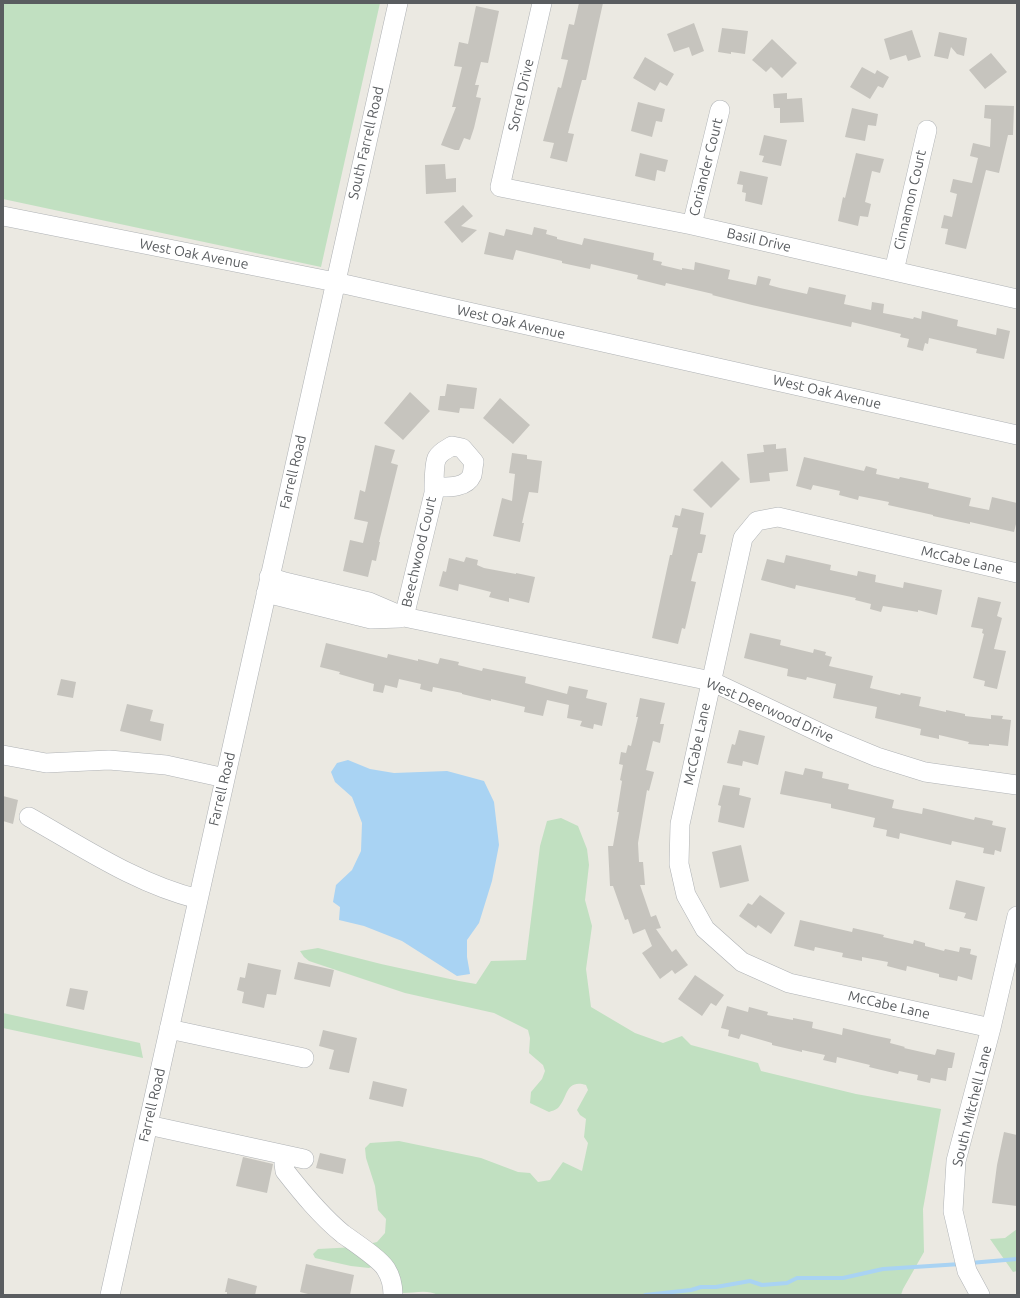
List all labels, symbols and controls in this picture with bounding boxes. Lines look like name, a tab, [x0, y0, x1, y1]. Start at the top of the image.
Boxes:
street label: Sorrel Drive	[505, 57, 537, 133]
street label: South Farrell Road	[345, 85, 387, 201]
street label: Coriander Court	[686, 116, 726, 218]
street label: Cinnamon Court	[890, 148, 930, 252]
street label: Basil Drive	[725, 224, 793, 256]
street label: West Oak Avenue	[138, 235, 250, 273]
street label: West Oak Avenue	[455, 301, 567, 343]
street label: West Oak Avenue	[771, 371, 883, 413]
street label: Farrell Road	[276, 433, 310, 511]
street label: Beechwood Court	[398, 495, 440, 609]
street label: McCabe Lane	[919, 542, 1005, 578]
street label: West Deerwood Drive	[704, 674, 836, 746]
street label: McCabe Lane	[680, 701, 714, 787]
street label: Farrell Road	[205, 750, 239, 828]
street label: McCabe Lane	[846, 987, 932, 1023]
street label: South Mitchell Lane	[949, 1044, 995, 1168]
street label: Farrell Road	[135, 1066, 169, 1144]

